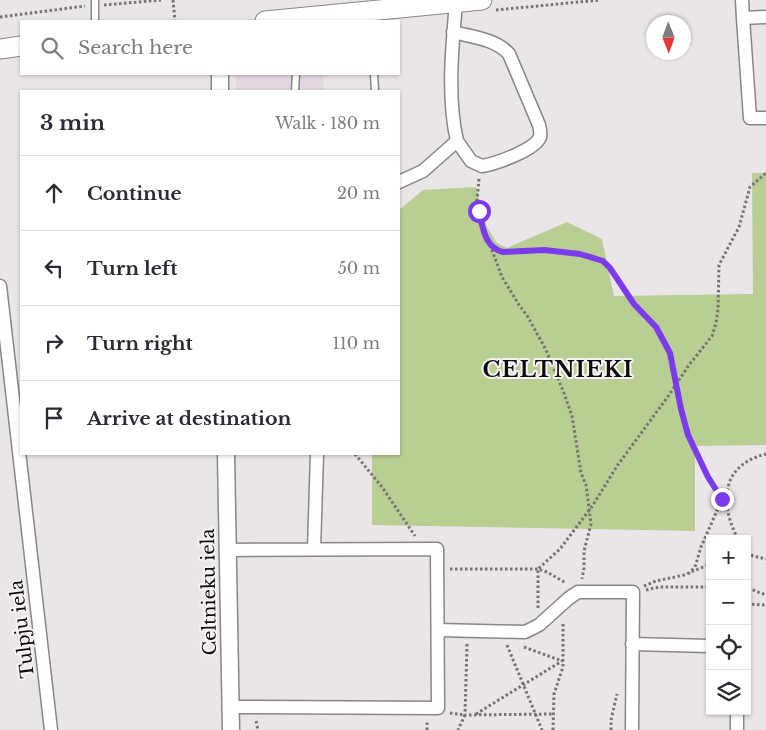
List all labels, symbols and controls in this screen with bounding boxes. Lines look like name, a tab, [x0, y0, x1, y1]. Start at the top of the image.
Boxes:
north arrow	[646, 15, 691, 60]
search box	[20, 20, 400, 75]
icon: search	[38, 34, 66, 62]
text: Search here	[78, 36, 193, 59]
text: 3 min	[40, 110, 105, 136]
text: Walk · 180 m	[275, 113, 380, 133]
icon: ahead	[40, 179, 68, 207]
text: Continue	[87, 182, 182, 205]
text: 20 m	[337, 183, 380, 203]
route start	[468, 200, 491, 223]
icon: left	[40, 254, 68, 282]
text: Turn left	[87, 257, 178, 280]
text: 50 m	[338, 258, 380, 278]
icon: right	[40, 329, 68, 357]
text: Turn right	[87, 332, 193, 355]
text: 110 m	[333, 333, 380, 353]
district label: CELTNIEKI	[483, 356, 633, 383]
icon: arrive	[40, 404, 68, 432]
text: Arrive at destination	[87, 407, 291, 430]
route end	[711, 488, 734, 511]
street label: Celtnieku iela	[197, 528, 221, 656]
map controls	[706, 535, 751, 715]
button: +	[706, 535, 751, 580]
street label: Tulpju iela	[5, 579, 39, 679]
button: −	[706, 580, 751, 625]
button: locate	[706, 625, 751, 670]
button: layers	[706, 670, 751, 715]

